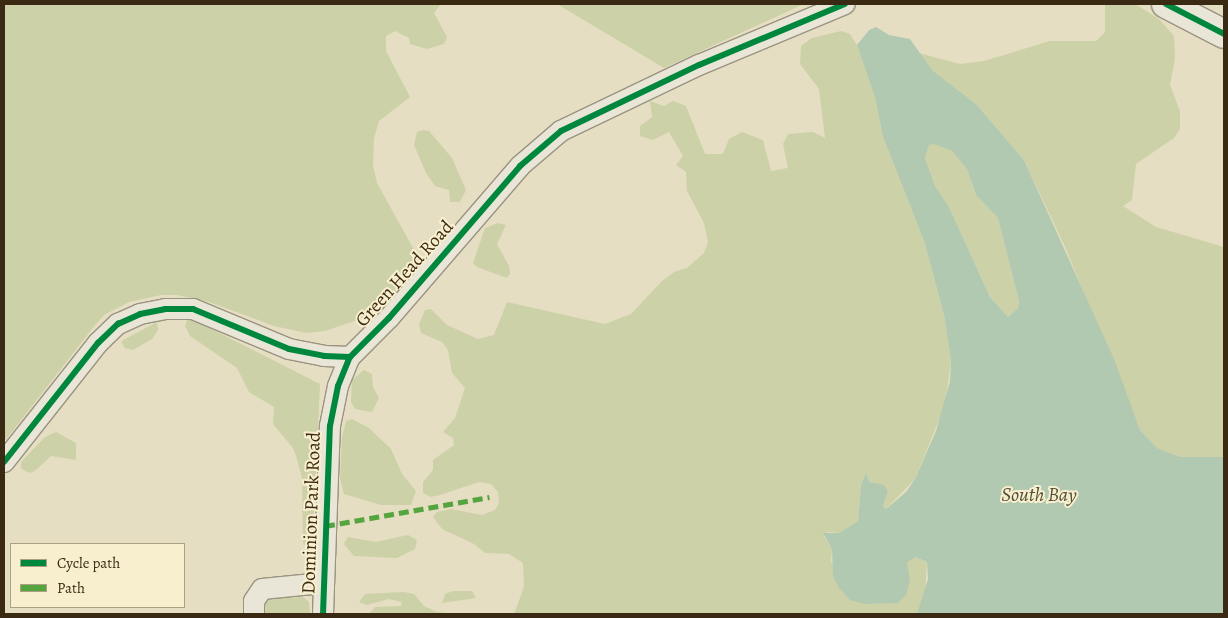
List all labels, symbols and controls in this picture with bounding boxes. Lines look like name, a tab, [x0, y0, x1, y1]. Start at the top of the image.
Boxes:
street label: Green Head Road	[351, 216, 459, 332]
street label: Dominion Park Road	[298, 431, 326, 595]
water label: South Bay	[1001, 482, 1077, 506]
legend	[10, 543, 185, 608]
text: Cycle path	[57, 553, 120, 573]
text: Path	[57, 578, 85, 598]

